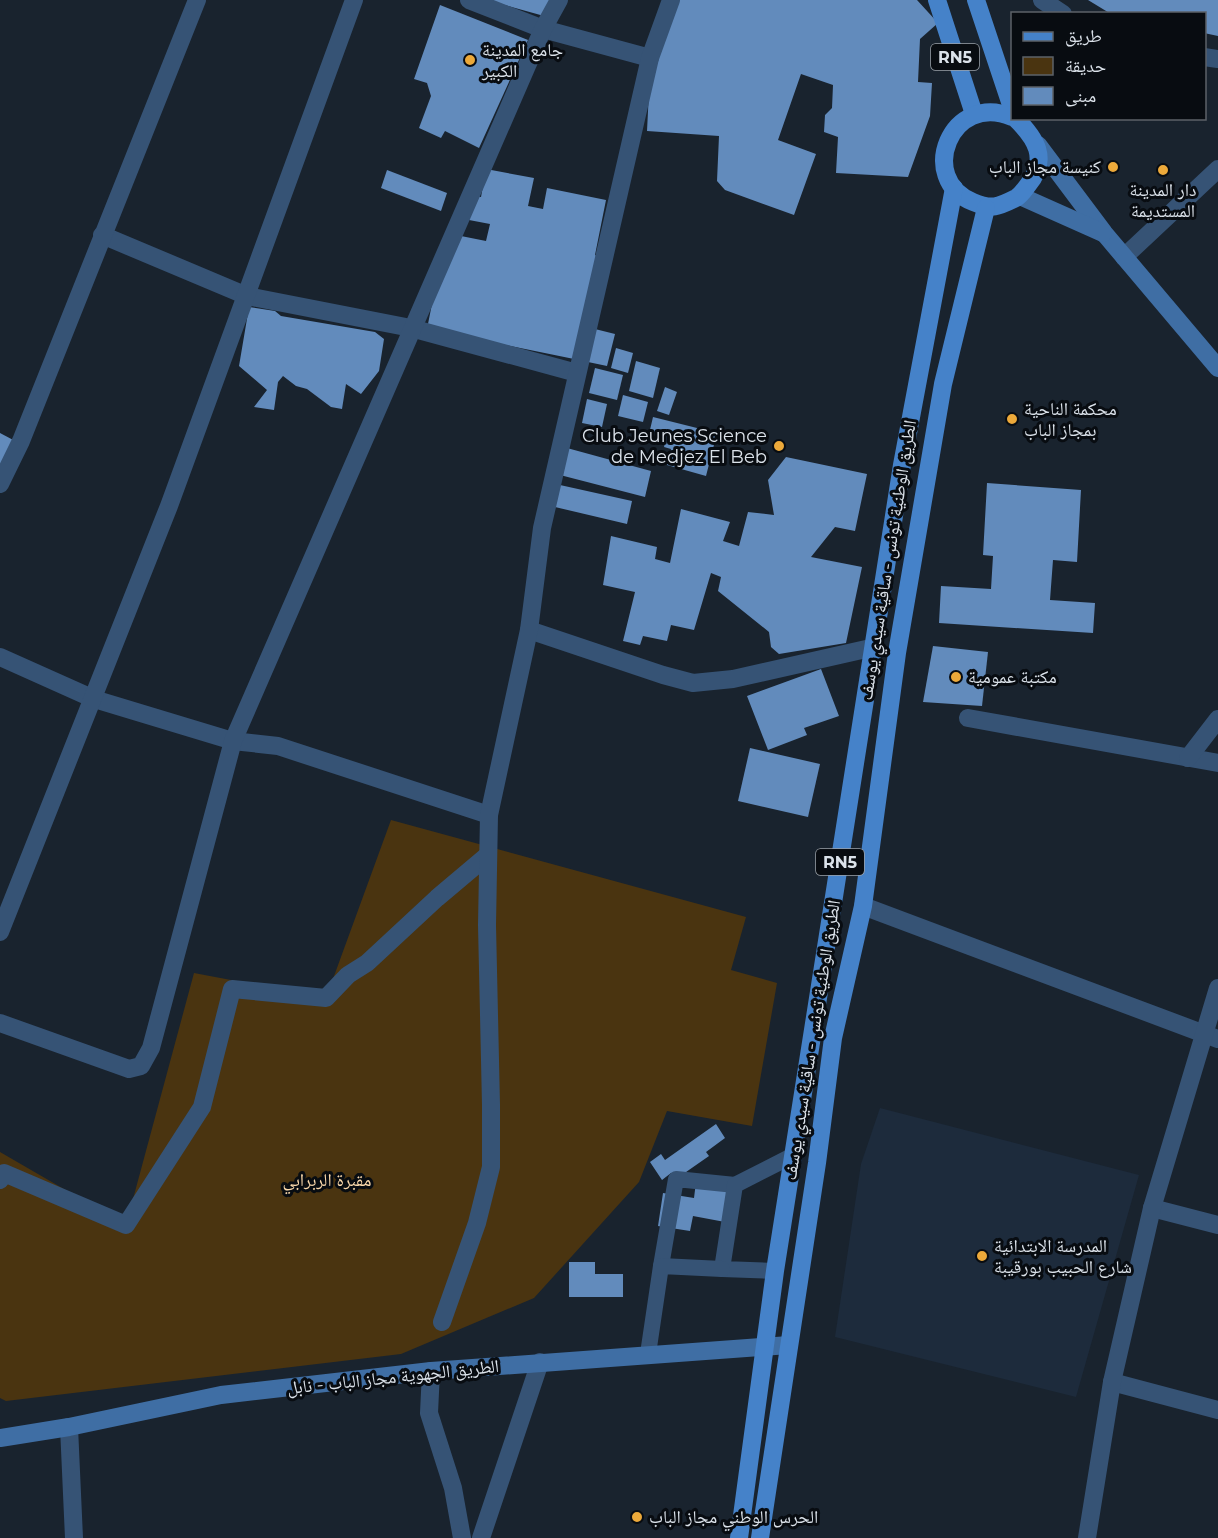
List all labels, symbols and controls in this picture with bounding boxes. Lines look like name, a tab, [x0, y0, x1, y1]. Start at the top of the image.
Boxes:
legend	[1011, 12, 1206, 120]
text: طريق	[1065, 25, 1102, 47]
place label: جامع المدينة الكبير	[481, 39, 563, 82]
road number: RN5	[931, 44, 979, 70]
marker: جامع المدينة الكبير	[463, 53, 477, 67]
text: حديقة	[1065, 55, 1106, 77]
text: مبنى	[1065, 85, 1096, 107]
place label: كنيسة مجاز الباب	[989, 156, 1102, 178]
marker: كنيسة مجاز الباب	[1106, 160, 1120, 174]
marker: دار المدينة المستديمة	[1156, 163, 1170, 177]
place label: دار المدينة المستديمة	[1129, 179, 1197, 222]
place label: محكمة الناحية بمجاز الباب	[1024, 398, 1117, 441]
marker: محكمة الناحية بمجاز الباب	[1005, 412, 1019, 426]
street label: الطريق الوطنية تونس - ساقية سيدي يوسف	[855, 418, 925, 702]
place label: Club Jeunes Science de Medjez El Beb	[582, 425, 767, 468]
marker: Club Jeunes Science de Medjez El Beb	[772, 439, 786, 453]
place label: مكتبة عمومية	[968, 666, 1057, 688]
marker: مكتبة عمومية	[949, 670, 963, 684]
road number: RN5	[816, 849, 864, 875]
street label: الطريق الوطنية تونس - ساقية سيدي يوسف	[779, 898, 849, 1182]
park label: مقبرة الربرابي	[283, 1169, 371, 1195]
place label: المدرسة الابتدائية شارع الحبيب بورقيبة	[994, 1235, 1132, 1278]
marker: المدرسة الابتدائية شارع الحبيب بورقيبة	[975, 1249, 989, 1263]
street label: الطريق الجهوية مجاز الباب - نابل	[286, 1355, 500, 1399]
place label: الحرس الوطني مجاز الباب	[649, 1506, 818, 1532]
marker: الحرس الوطني مجاز الباب	[630, 1510, 644, 1524]

